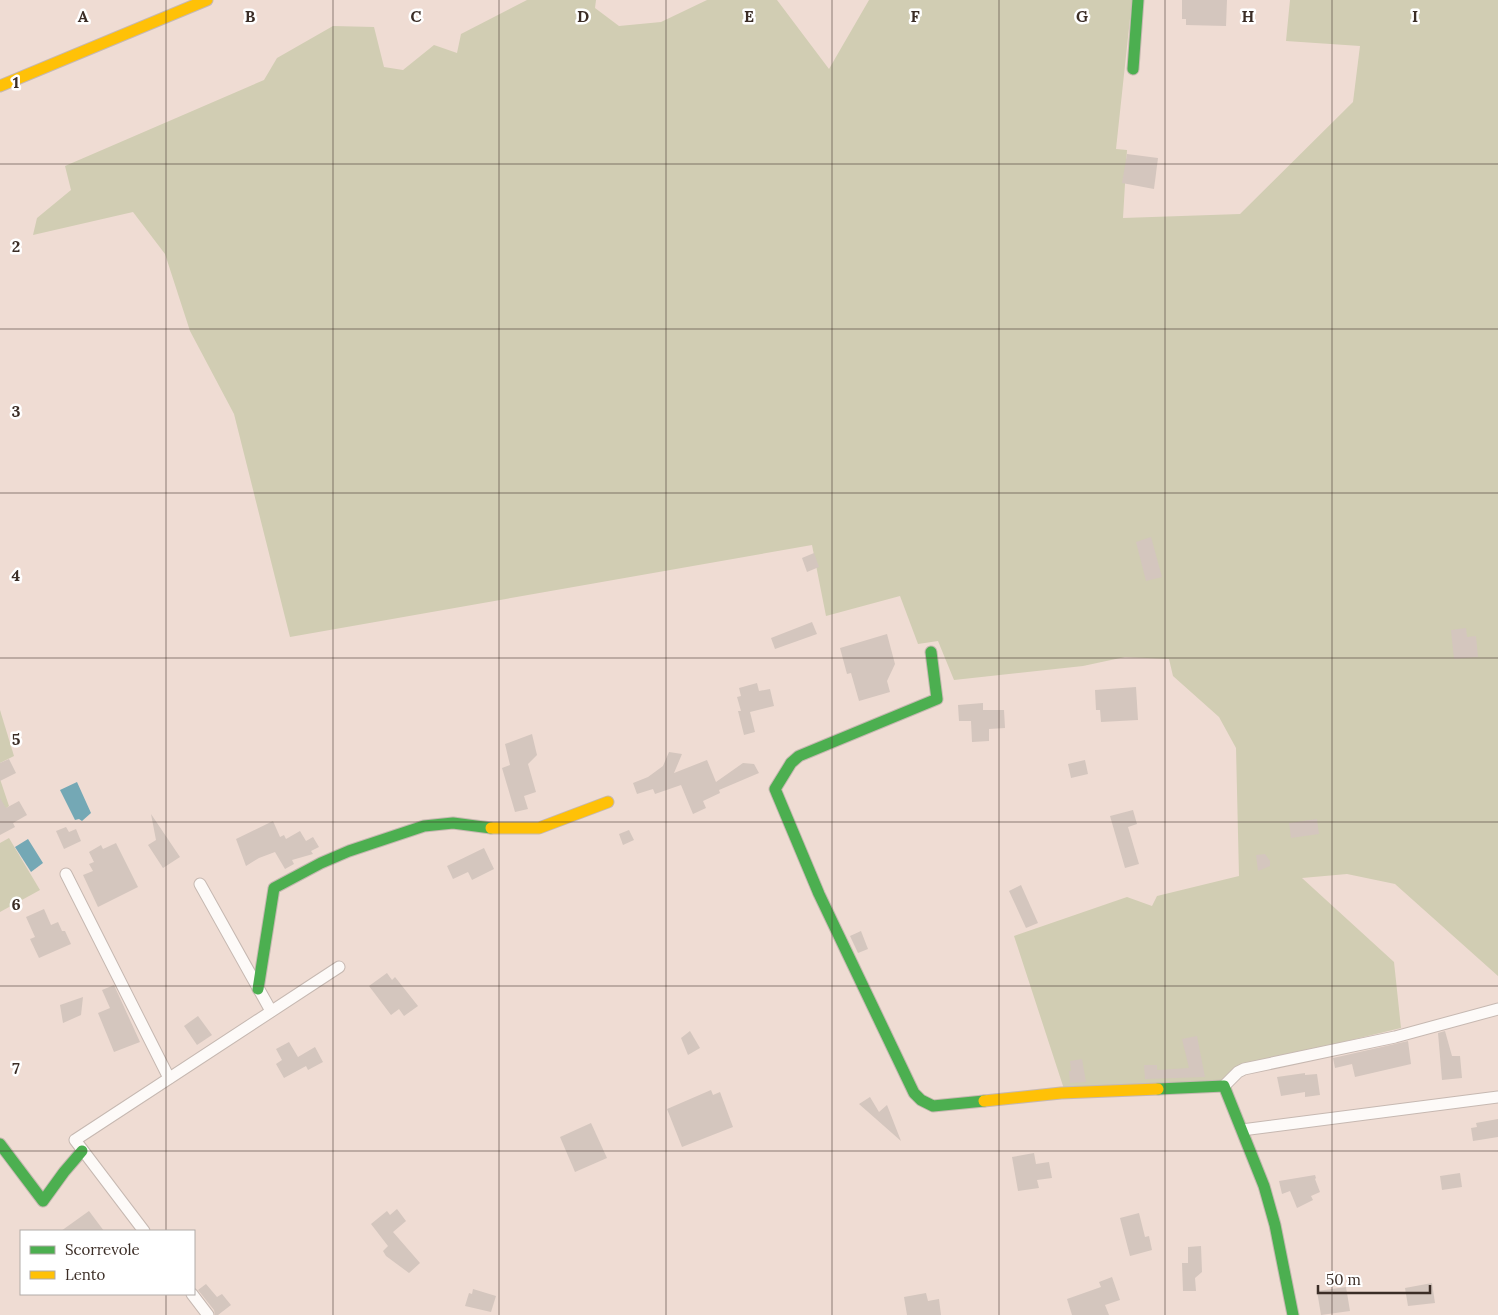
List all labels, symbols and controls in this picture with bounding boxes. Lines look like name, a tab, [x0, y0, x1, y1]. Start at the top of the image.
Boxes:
text: A	[78, 6, 89, 26]
text: B	[245, 6, 256, 26]
text: C	[410, 6, 422, 26]
text: D	[577, 6, 589, 26]
text: E	[744, 6, 754, 26]
text: F	[910, 6, 920, 26]
text: G	[1076, 6, 1088, 26]
text: H	[1242, 6, 1255, 26]
text: I	[1412, 6, 1418, 26]
text: 1	[13, 72, 19, 92]
text: 2	[12, 236, 20, 256]
text: 3	[12, 401, 21, 421]
text: 4	[12, 565, 21, 585]
text: 5	[12, 729, 21, 749]
text: 6	[11, 894, 21, 914]
text: 7	[12, 1058, 20, 1078]
legend	[20, 1230, 195, 1295]
text: Scorrevole	[65, 1240, 140, 1259]
scale bar	[1318, 1262, 1430, 1294]
text: Lento	[65, 1265, 106, 1284]
text: 50 m	[1326, 1270, 1361, 1289]

